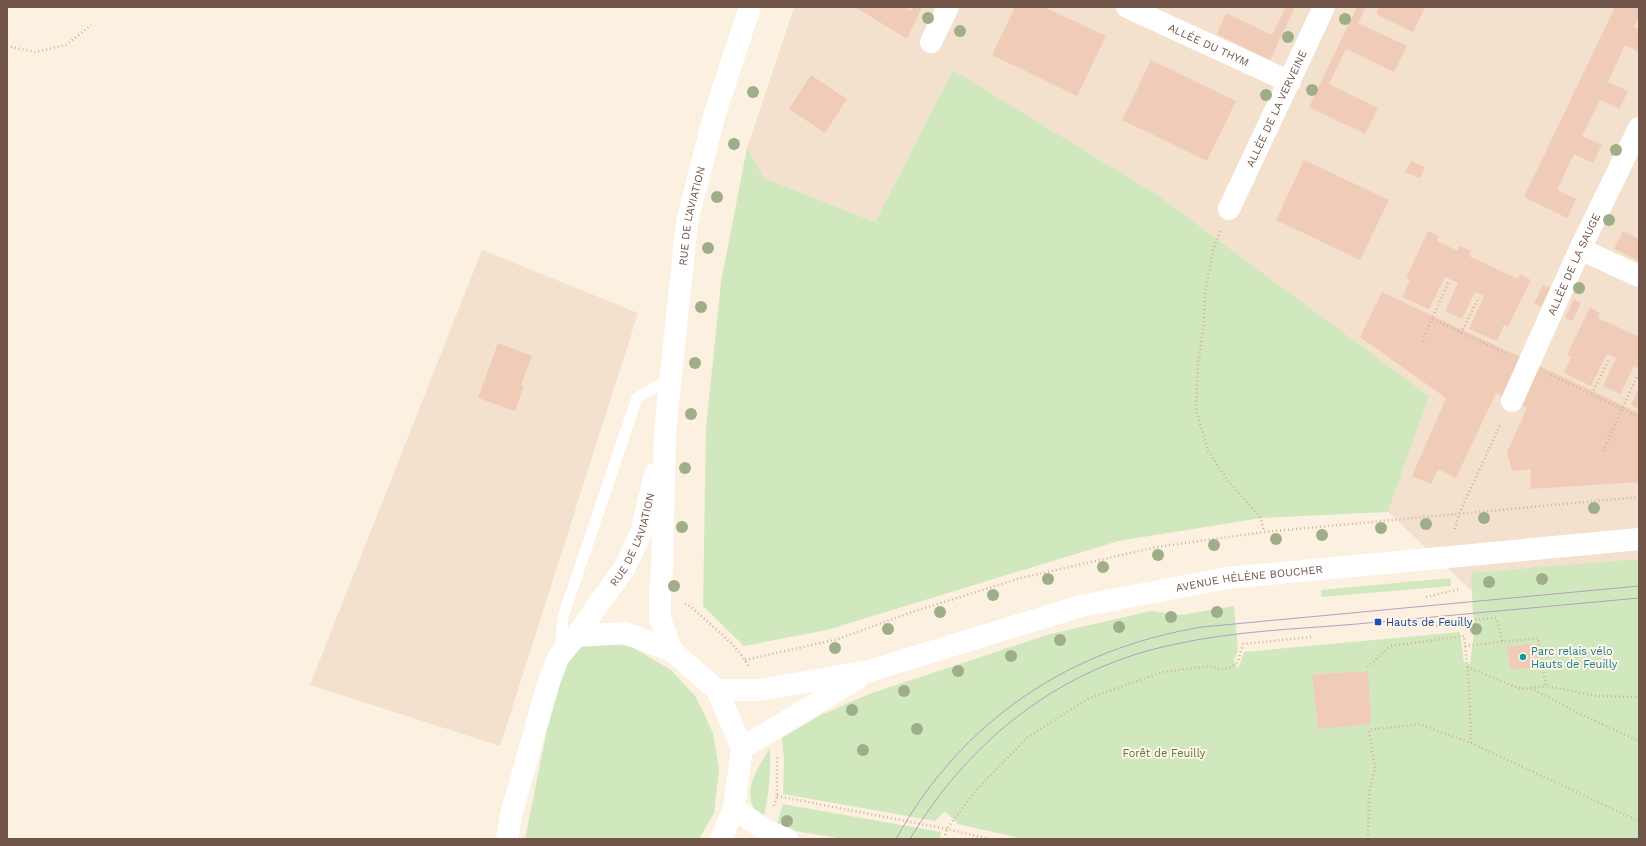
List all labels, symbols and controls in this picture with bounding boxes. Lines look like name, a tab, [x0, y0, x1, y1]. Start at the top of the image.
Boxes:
street label: ALLÉE DU THYM	[1166, 20, 1251, 69]
street label: ALLÉE DE LA VERVEINE	[1243, 48, 1309, 169]
street label: RUE DE L'AVIATION	[676, 165, 707, 266]
street label: ALLÉE DE LA SAUGE	[1545, 211, 1603, 317]
street label: RUE DE L'AVIATION	[607, 491, 657, 589]
street label: AVENUE HÉLÈNE BOUCHER	[1175, 562, 1323, 594]
place label: Hauts de Feuilly	[1386, 616, 1473, 629]
marker: Hauts de Feuilly	[1373, 617, 1383, 627]
place label: Parc relais vélo Hauts de Feuilly	[1531, 645, 1618, 671]
marker: Parc relais vélo Hauts de Feuilly	[1518, 652, 1528, 662]
park label: Forêt de Feuilly	[1123, 747, 1206, 760]

